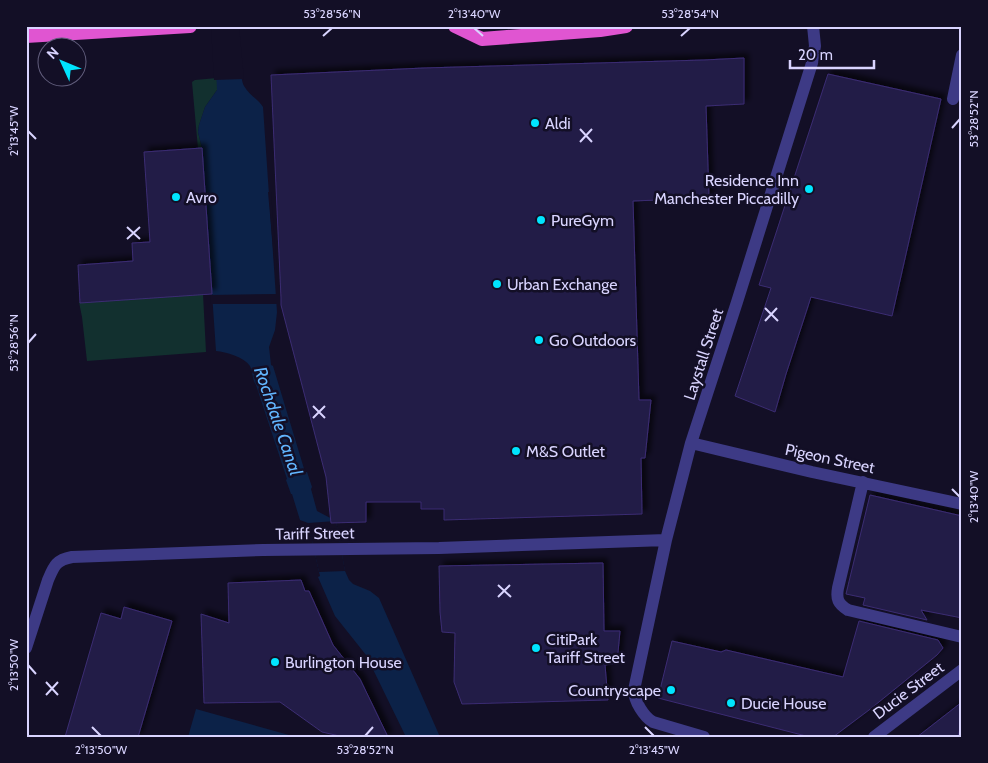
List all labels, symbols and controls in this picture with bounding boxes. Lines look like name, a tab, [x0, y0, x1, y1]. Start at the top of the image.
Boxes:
text: 53°28'56"N	[303, 6, 361, 21]
text: 2°13'40"W	[448, 6, 501, 21]
text: 53°28'54"N	[661, 6, 719, 21]
north arrow	[38, 38, 88, 88]
scale bar	[790, 38, 874, 70]
text: N	[43, 43, 63, 63]
text: 20 m	[798, 46, 833, 64]
text: 53°28'52"N	[966, 90, 981, 148]
text: 2°13'45"W	[6, 105, 21, 156]
place label: Aldi	[545, 114, 571, 133]
marker: Aldi	[529, 117, 541, 129]
place label: Residence Inn Manchester Piccadilly	[654, 171, 799, 208]
marker: Residence Inn Manchester Piccadilly	[803, 183, 815, 195]
place label: Avro	[186, 188, 217, 207]
marker: Avro	[170, 191, 182, 203]
place label: PureGym	[551, 211, 614, 230]
marker: PureGym	[535, 214, 547, 226]
place label: Urban Exchange	[507, 275, 617, 294]
marker: Urban Exchange	[491, 278, 503, 290]
street label: Laystall Street	[680, 305, 727, 402]
text: 53°28'56"N	[6, 314, 21, 372]
place label: Go Outdoors	[549, 331, 637, 350]
marker: Go Outdoors	[533, 334, 545, 346]
water label: Rochdale Canal	[249, 364, 307, 479]
street label: Pigeon Street	[783, 440, 877, 477]
place label: M&S Outlet	[526, 442, 606, 461]
marker: M&S Outlet	[510, 445, 522, 457]
text: 2°13'40"W	[966, 470, 981, 523]
street label: Tariff Street	[275, 523, 355, 544]
place label: CitiPark Tariff Street	[546, 630, 626, 667]
text: 2°13'50"W	[6, 638, 21, 691]
marker: CitiPark Tariff Street	[530, 642, 542, 654]
place label: Burlington House	[285, 653, 402, 672]
marker: Burlington House	[269, 656, 281, 668]
street label: Ducie Street	[869, 657, 948, 723]
place label: Countryscape	[568, 681, 661, 700]
marker: Countryscape	[665, 684, 677, 696]
place label: Ducie House	[741, 694, 826, 713]
marker: Ducie House	[725, 697, 737, 709]
text: 2°13'50"W	[75, 742, 128, 757]
text: 53°28'52"N	[336, 742, 394, 757]
text: 2°13'45"W	[629, 742, 680, 757]

